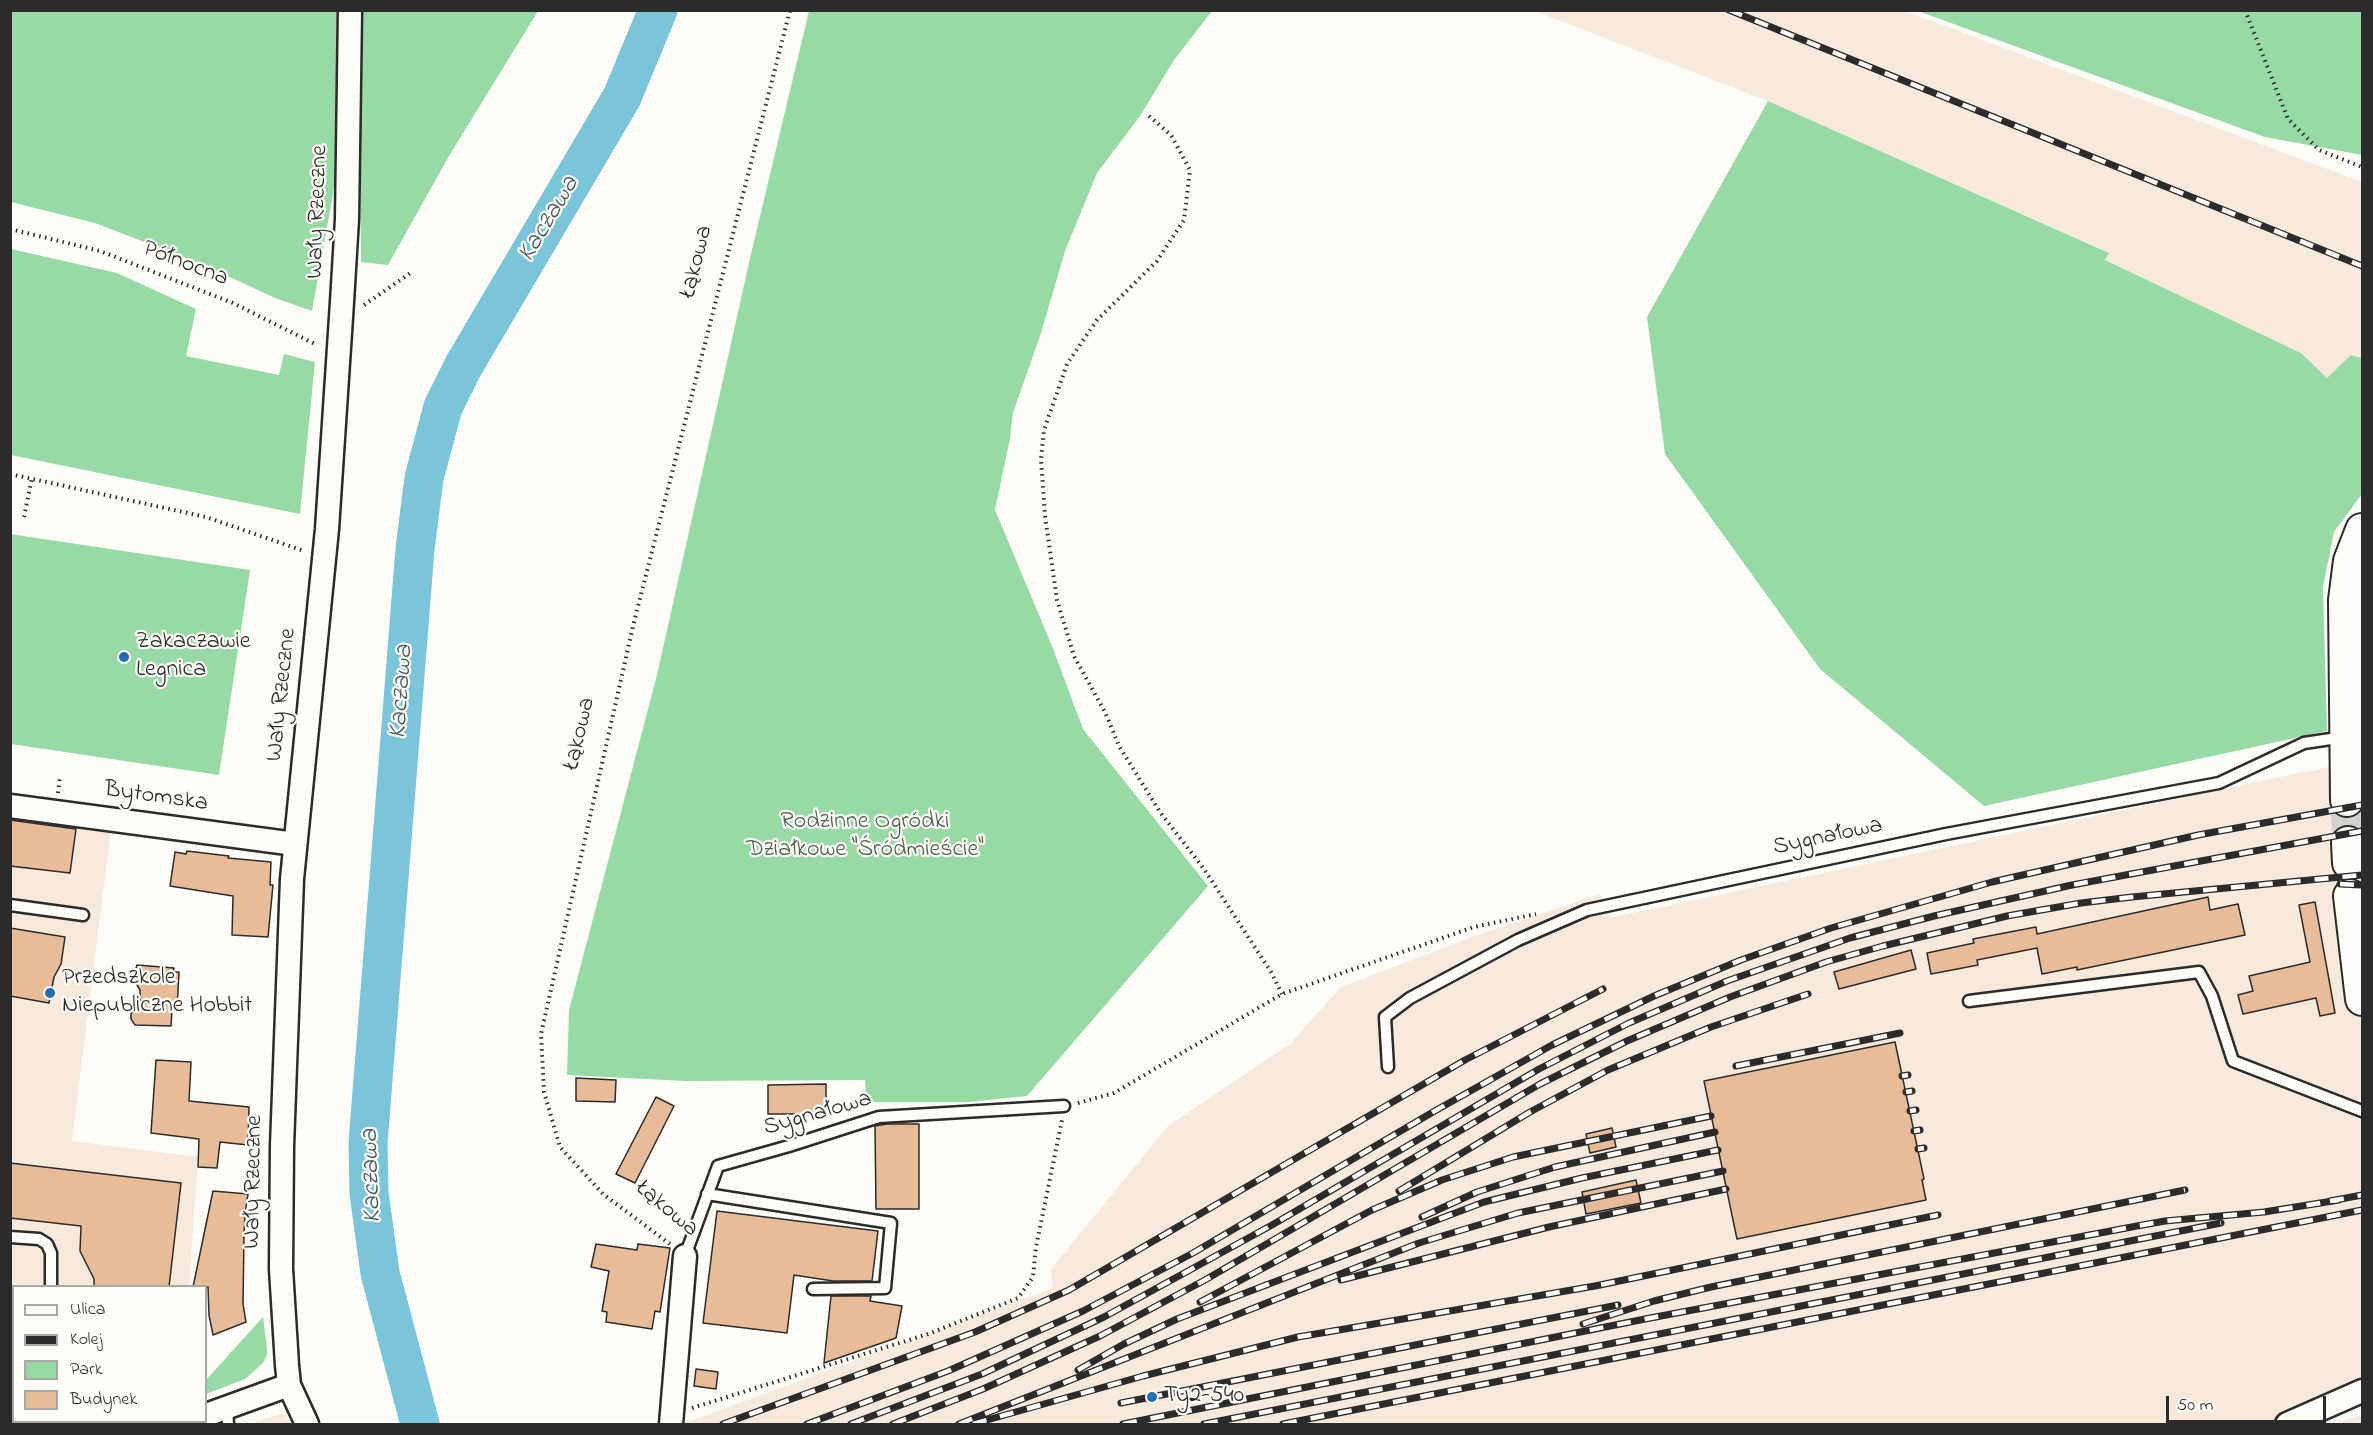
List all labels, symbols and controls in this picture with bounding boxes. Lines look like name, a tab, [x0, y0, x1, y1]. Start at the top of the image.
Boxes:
street label: Wały Rzeczne	[302, 145, 336, 279]
water label: Kaczawa	[512, 172, 588, 268]
street label: Łąkowa	[675, 223, 721, 301]
street label: Północna	[138, 236, 232, 294]
street label: Wały Rzeczne	[262, 627, 304, 763]
place label: Zakaczawie Legnica	[136, 629, 251, 685]
water label: Kaczawa	[384, 644, 422, 740]
marker: Zakaczawie Legnica	[117, 650, 131, 664]
street label: Łąkowa	[559, 695, 603, 773]
street label: Bytomska	[102, 776, 210, 820]
park label: Rodzinne Ogródki Działkowe "Śródmieście"	[746, 809, 984, 865]
street label: Sygnałowa	[1771, 812, 1885, 864]
place label: Przedszkole Niepubliczne Hobbit	[62, 965, 252, 1021]
marker: Przedszkole Niepubliczne Hobbit	[43, 986, 57, 1000]
street label: Sygnałowa	[761, 1086, 875, 1144]
street label: Wały Rzeczne	[239, 1115, 271, 1249]
water label: Kaczawa	[356, 1128, 390, 1224]
street label: Łąkowa	[629, 1175, 703, 1245]
legend	[12, 1285, 207, 1423]
text: Ulica	[70, 1297, 105, 1323]
text: Kolej	[70, 1327, 102, 1353]
text: Park	[70, 1357, 103, 1383]
place label: Ty2-540	[1164, 1383, 1244, 1411]
scale bar	[2169, 1384, 2330, 1422]
text: Budynek	[70, 1387, 137, 1413]
marker: Ty2-540	[1145, 1390, 1159, 1404]
text: 50 m	[2177, 1393, 2214, 1419]

